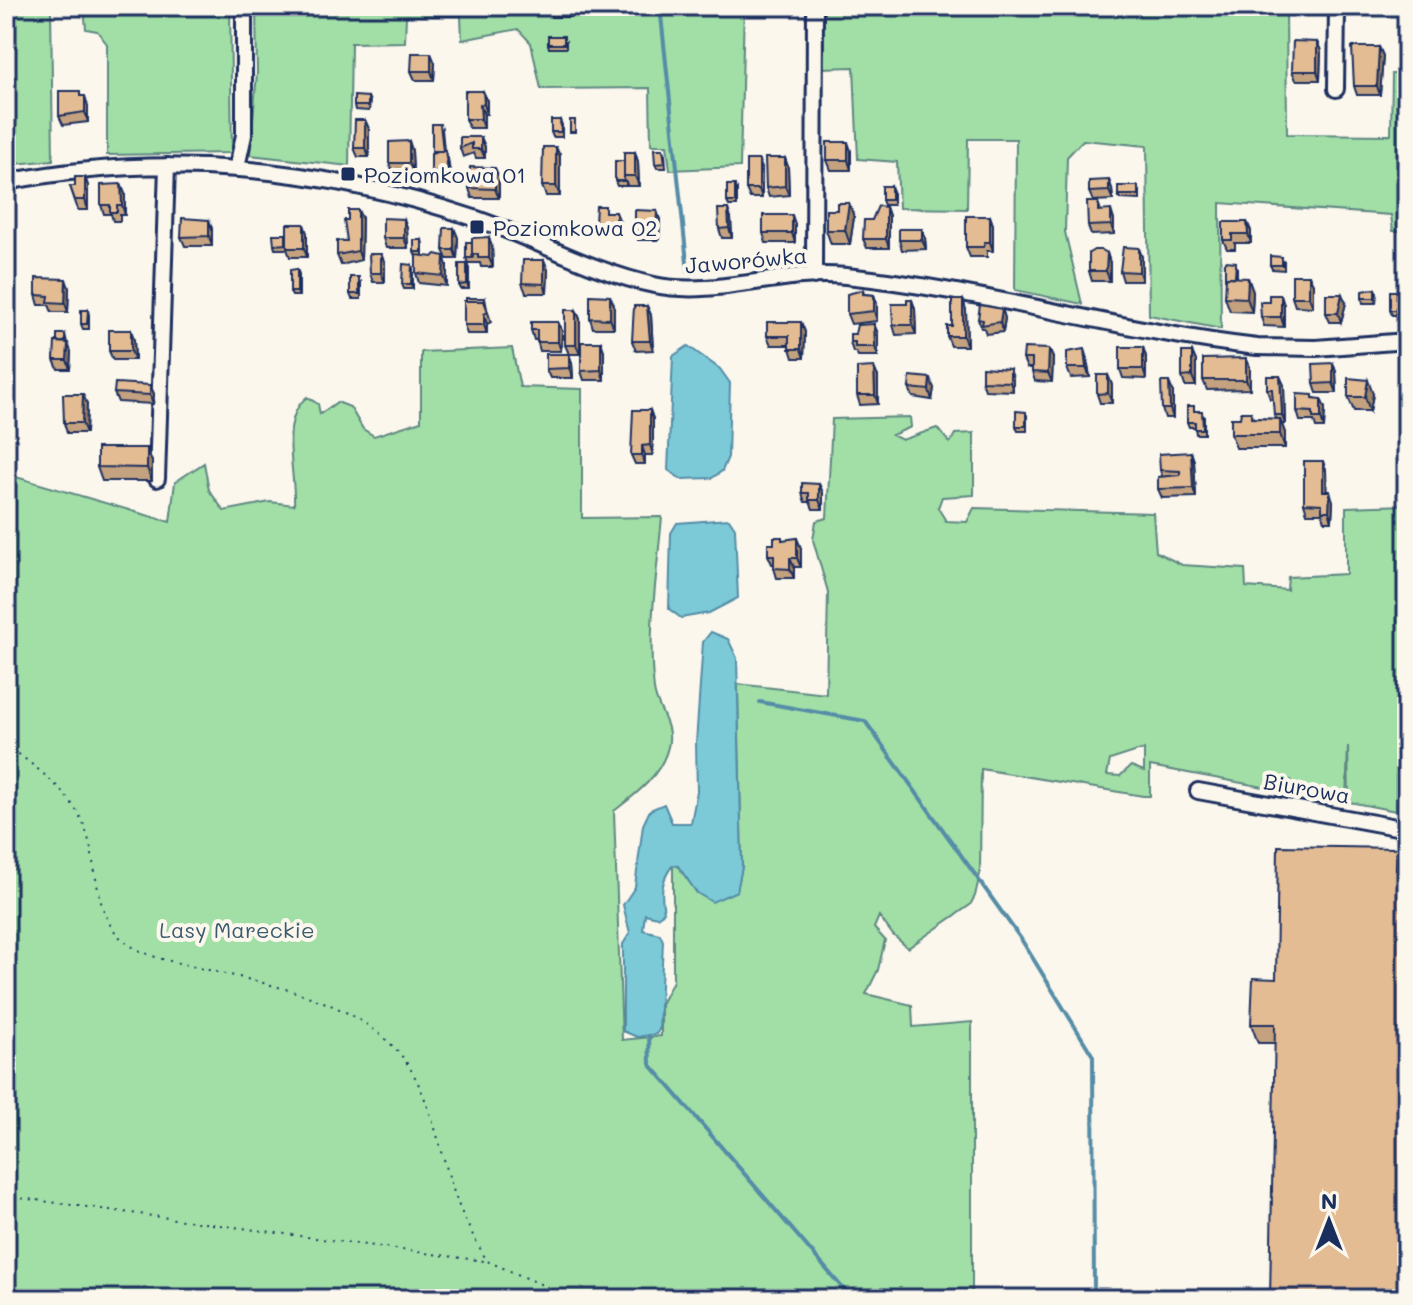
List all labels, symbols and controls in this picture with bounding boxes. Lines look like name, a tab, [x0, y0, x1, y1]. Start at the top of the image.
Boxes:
place label: Poziomkowa 01	[364, 160, 526, 189]
marker: Poziomkowa 01	[339, 165, 357, 183]
place label: Poziomkowa 02	[493, 213, 657, 242]
marker: Poziomkowa 02	[468, 218, 486, 236]
street label: Jaworówka	[684, 240, 808, 280]
street label: Biurowa	[1261, 766, 1353, 810]
park label: Lasy Mareckie	[159, 915, 315, 944]
north arrow	[1289, 1181, 1369, 1261]
text: N	[1321, 1186, 1337, 1215]

